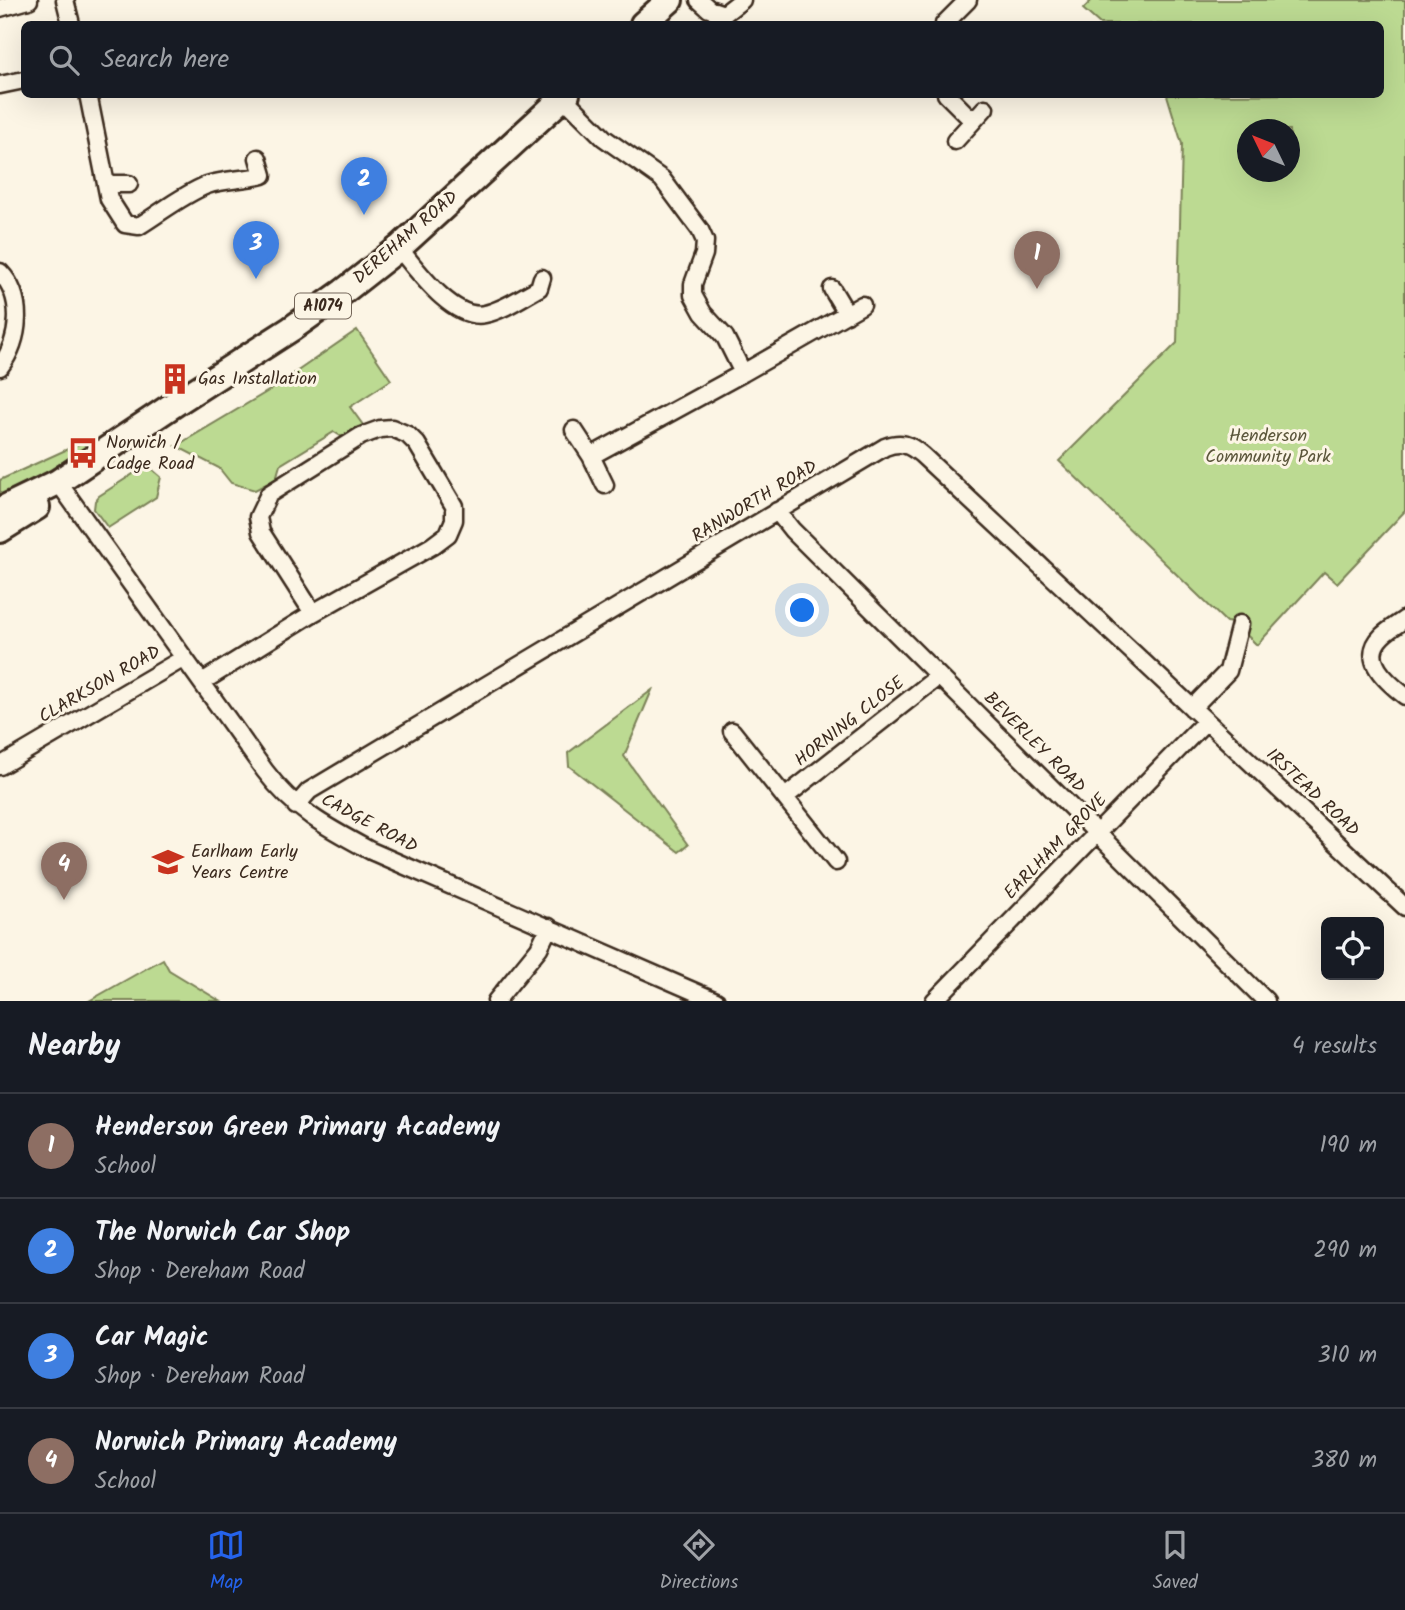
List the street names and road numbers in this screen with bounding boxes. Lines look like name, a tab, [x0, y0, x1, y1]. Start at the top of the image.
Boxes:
street label: DEREHAM ROAD	[347, 184, 466, 292]
road number: A1074	[295, 294, 351, 318]
street label: RANWORTH ROAD	[687, 453, 824, 551]
street label: CLARKSON ROAD	[34, 638, 167, 732]
street label: HORNING CLOSE	[788, 669, 912, 775]
street label: BEVERLEY ROAD	[976, 685, 1092, 801]
street label: IRSTEAD ROAD	[1258, 742, 1366, 845]
street label: CADGE ROAD	[315, 786, 423, 862]
street label: EARLHAM GROVE	[997, 787, 1115, 907]

